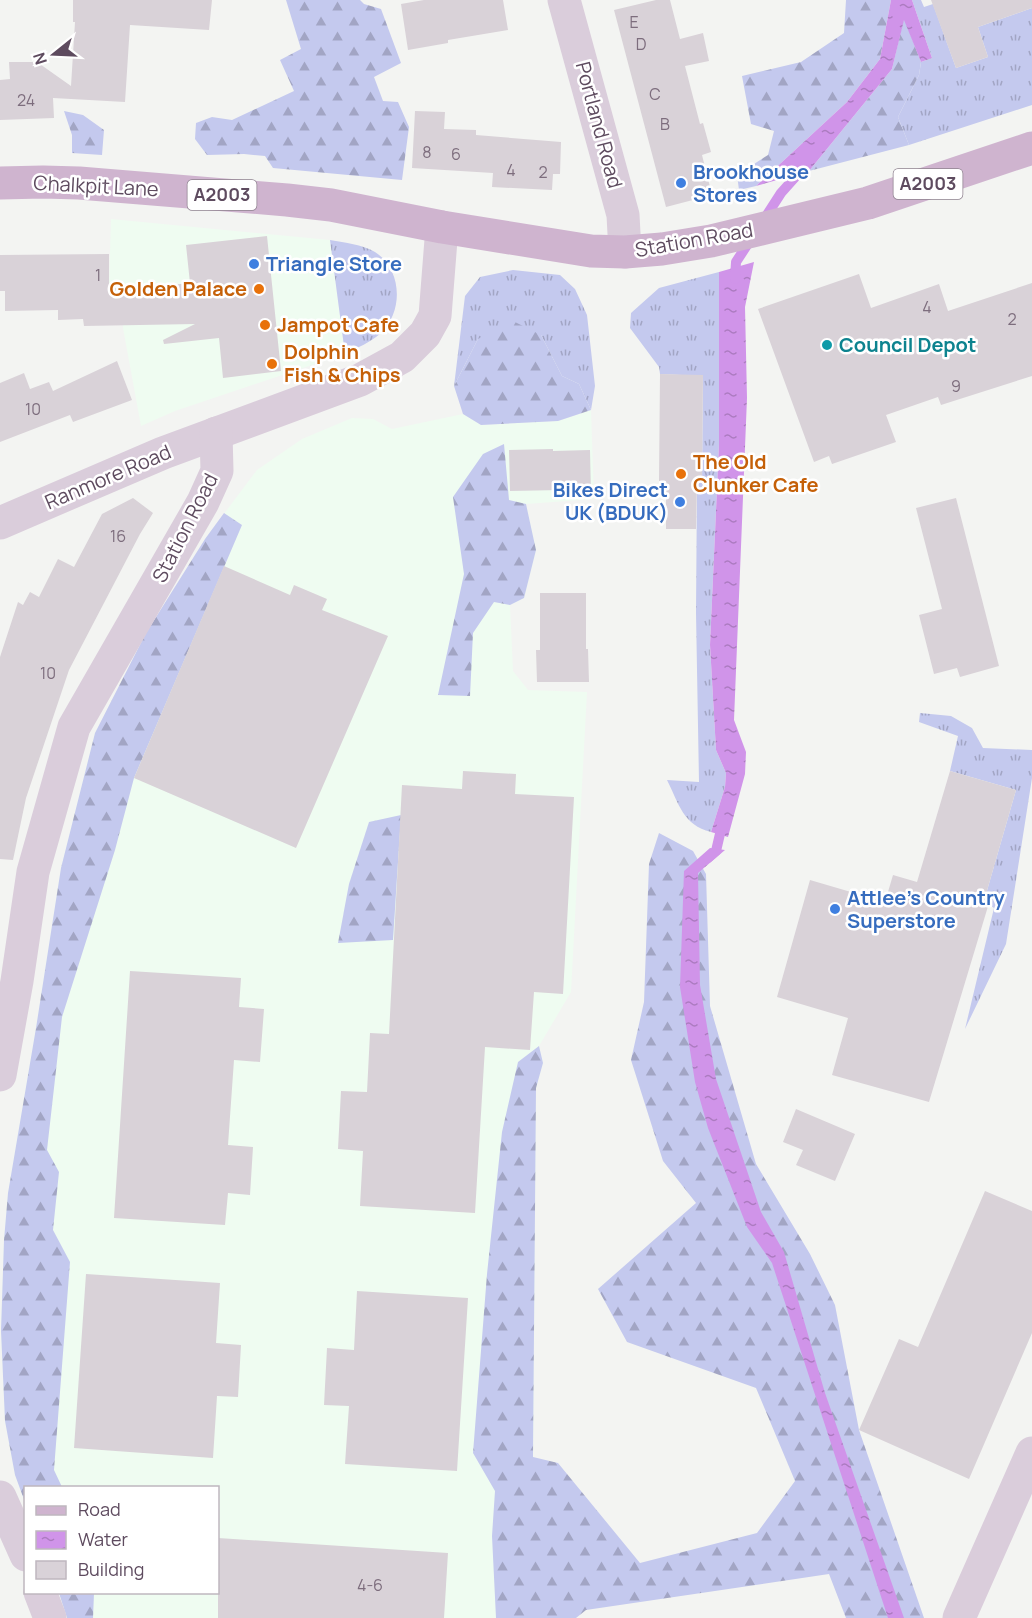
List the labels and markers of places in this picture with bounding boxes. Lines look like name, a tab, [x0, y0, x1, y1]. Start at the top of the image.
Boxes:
place label: Brookhouse Stores	[693, 158, 809, 208]
marker: Brookhouse Stores	[674, 176, 688, 190]
place label: Triangle Store	[266, 250, 402, 277]
marker: Triangle Store	[247, 257, 261, 271]
place label: Golden Palace	[109, 275, 247, 302]
marker: Golden Palace	[252, 282, 266, 296]
place label: Jampot Cafe	[277, 311, 399, 338]
marker: Jampot Cafe	[258, 318, 272, 332]
place label: Council Depot	[839, 331, 977, 358]
place label: Dolphin Fish & Chips	[284, 338, 401, 388]
marker: Council Depot	[820, 338, 834, 352]
marker: Dolphin Fish & Chips	[265, 357, 279, 371]
place label: The Old Clunker Cafe	[693, 448, 818, 498]
marker: The Old Clunker Cafe	[674, 467, 688, 481]
place label: Bikes Direct UK (BDUK)	[553, 476, 668, 526]
marker: Bikes Direct UK (BDUK)	[673, 495, 687, 509]
place label: Attlee's Country Superstore	[847, 884, 1006, 934]
marker: Attlee's Country Superstore	[828, 902, 842, 916]

